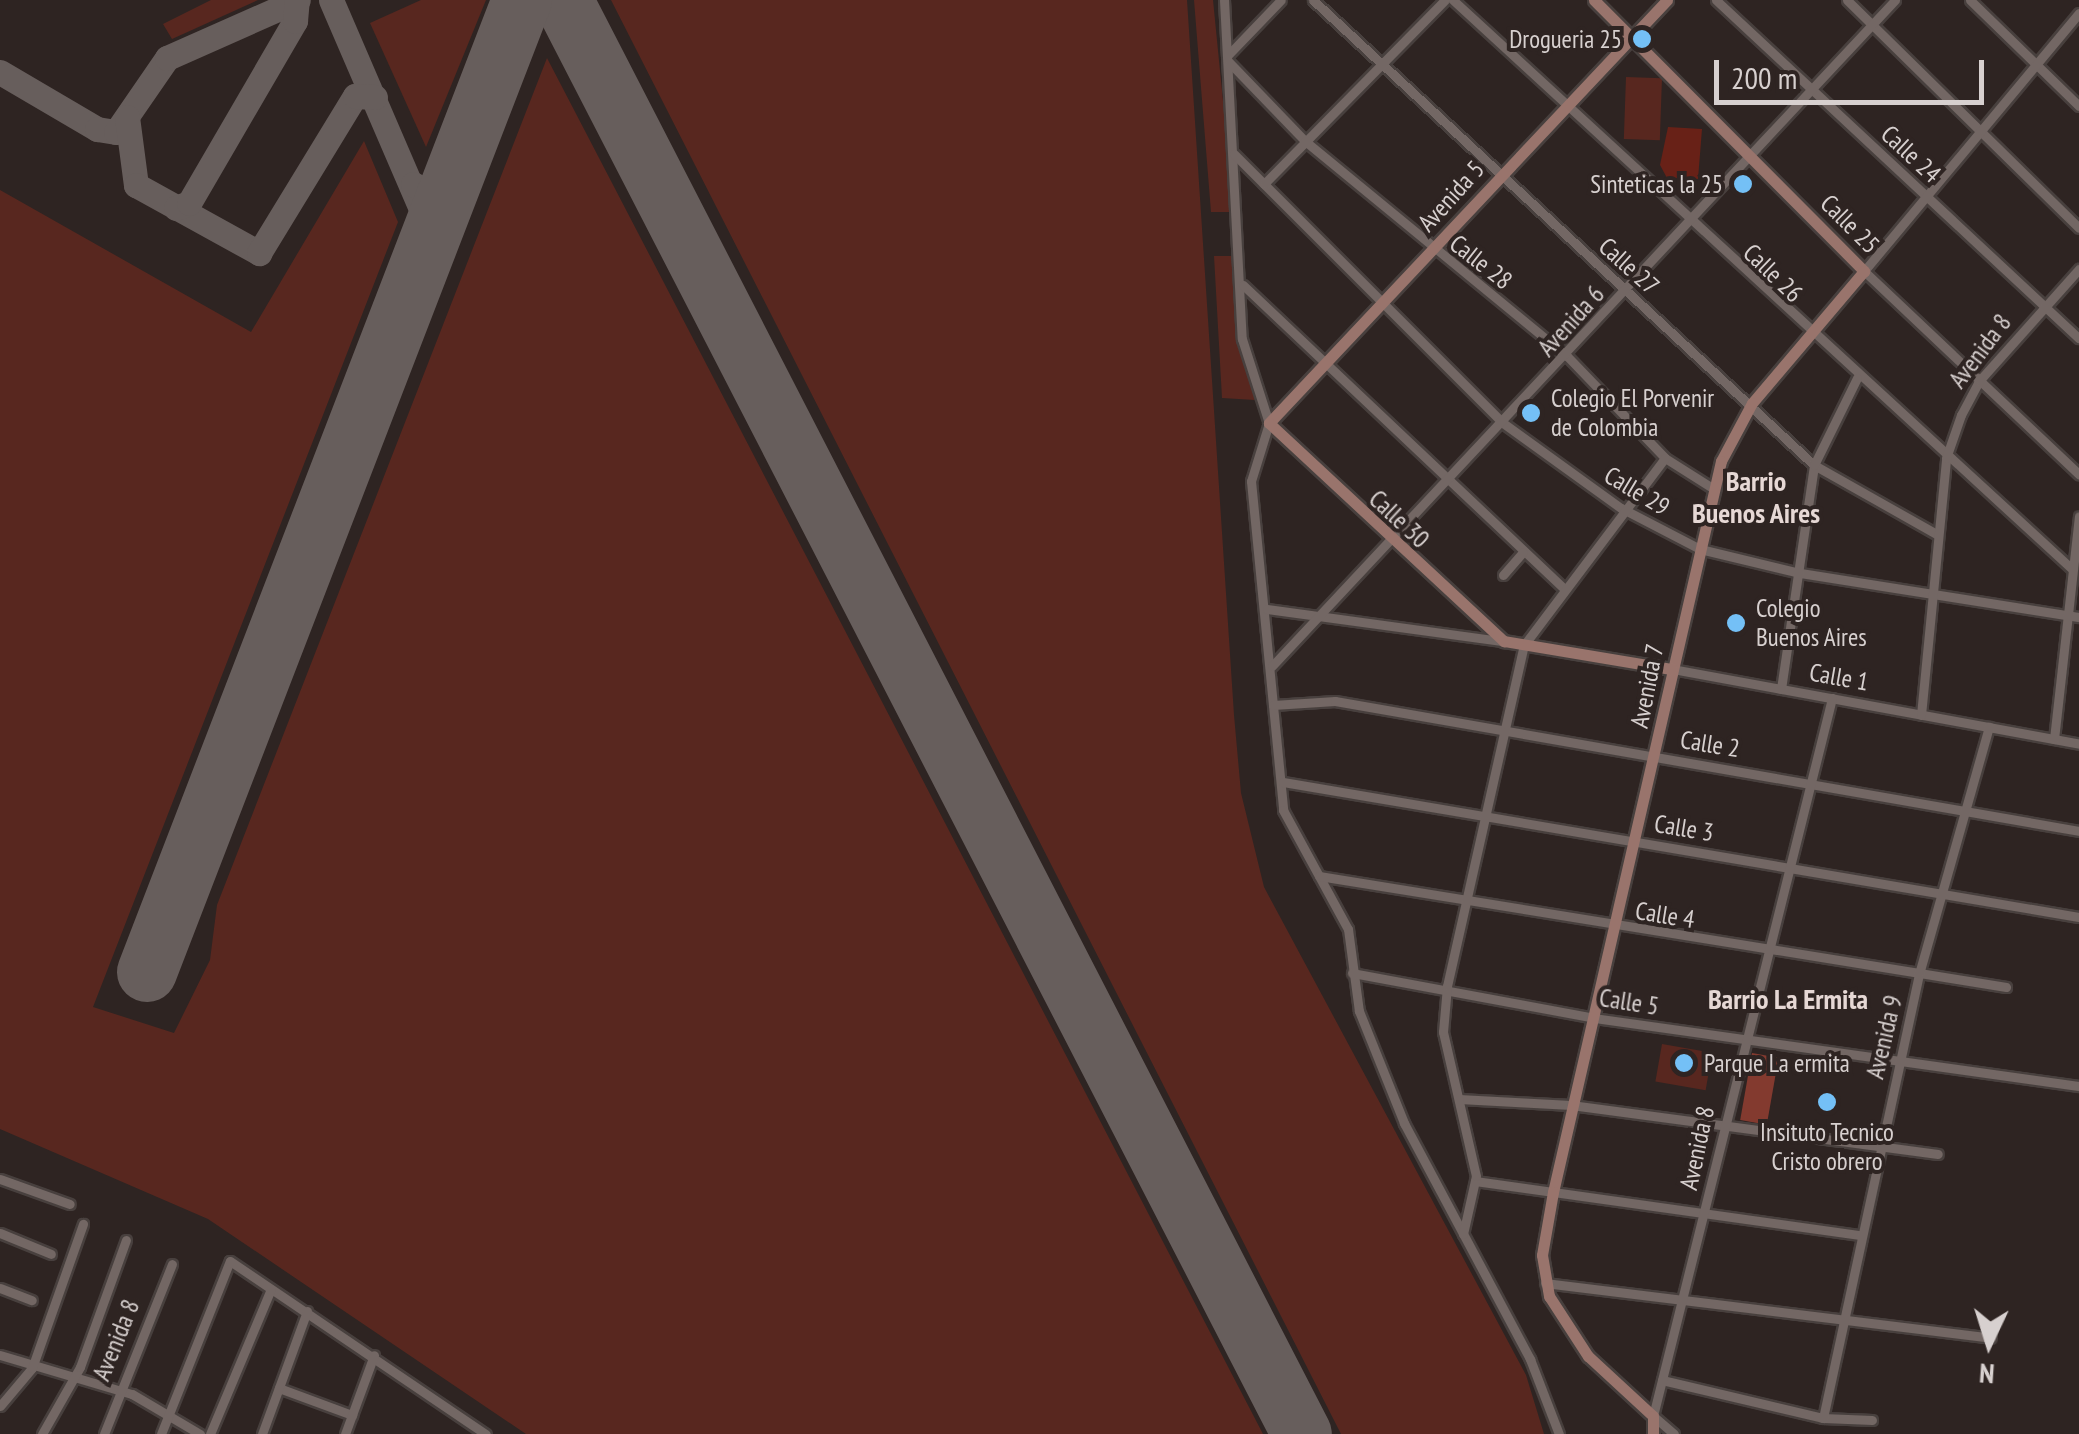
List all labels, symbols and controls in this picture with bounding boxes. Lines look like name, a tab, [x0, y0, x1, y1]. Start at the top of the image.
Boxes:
place label: Drogueria 25	[1509, 24, 1622, 54]
marker: Drogueria 25	[1631, 28, 1653, 50]
scale bar	[1719, 40, 1989, 102]
text: 200 m	[1731, 58, 1797, 97]
street label: Calle 24	[1875, 119, 1947, 189]
street label: Avenida 5	[1411, 154, 1491, 238]
place label: Sinteticas la 25	[1590, 169, 1723, 199]
marker: Sinteticas la 25	[1732, 173, 1754, 195]
street label: Calle 25	[1814, 188, 1886, 260]
street label: Calle 28	[1444, 228, 1518, 296]
street label: Calle 27	[1593, 231, 1665, 301]
street label: Calle 26	[1737, 238, 1809, 308]
street label: Avenida 6	[1531, 279, 1611, 363]
street label: Avenida 8	[1942, 308, 2018, 394]
place label: Colegio El Porvenir de Colombia	[1551, 384, 1714, 443]
marker: Colegio El Porvenir de Colombia	[1520, 402, 1542, 424]
street label: Calle 29	[1599, 460, 1675, 522]
district label: Barrio Buenos Aires	[1691, 464, 1821, 530]
street label: Calle 30	[1363, 484, 1435, 554]
place label: Colegio Buenos Aires	[1756, 594, 1867, 653]
marker: Colegio Buenos Aires	[1725, 612, 1747, 634]
street label: Avenida 7	[1624, 641, 1670, 731]
street label: Calle 1	[1807, 657, 1871, 697]
street label: Calle 2	[1678, 725, 1742, 763]
street label: Calle 3	[1652, 809, 1716, 847]
street label: Calle 4	[1633, 896, 1697, 934]
district label: Barrio La Ermita	[1708, 982, 1868, 1016]
street label: Calle 5	[1597, 983, 1661, 1021]
street label: Avenida 9	[1860, 992, 1908, 1082]
place label: Parque La ermita	[1704, 1048, 1850, 1078]
marker: Parque La ermita	[1673, 1052, 1695, 1074]
marker: Insituto Tecnico Cristo obrero	[1816, 1091, 1838, 1113]
street label: Avenida 8	[1674, 1103, 1720, 1193]
place label: Insituto Tecnico Cristo obrero	[1760, 1118, 1894, 1177]
north arrow	[1939, 1294, 2039, 1394]
street label: Avenida 8	[86, 1295, 146, 1385]
text: N	[1978, 1355, 1996, 1393]

